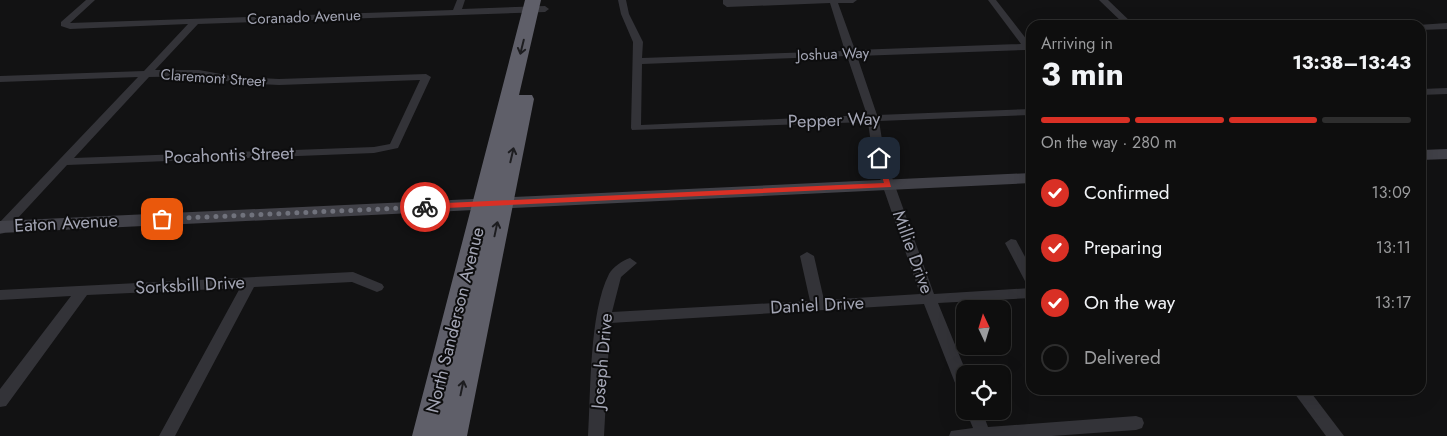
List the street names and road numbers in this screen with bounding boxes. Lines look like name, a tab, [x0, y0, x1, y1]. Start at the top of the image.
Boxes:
street label: Coranado Avenue	[247, 4, 362, 30]
street label: Joshua Way	[794, 42, 870, 66]
street label: Claremont Street	[160, 63, 267, 93]
street label: Pepper Way	[787, 105, 881, 135]
street label: Pocahontis Street	[164, 140, 295, 170]
street label: Eaton Avenue	[14, 207, 118, 239]
street label: Millie Drive	[886, 207, 940, 297]
street label: North Sanderson Avenue	[419, 224, 491, 416]
street label: Sorksbill Drive	[135, 269, 245, 301]
street label: Daniel Drive	[769, 290, 865, 320]
street label: Joseph Drive	[585, 312, 619, 412]

